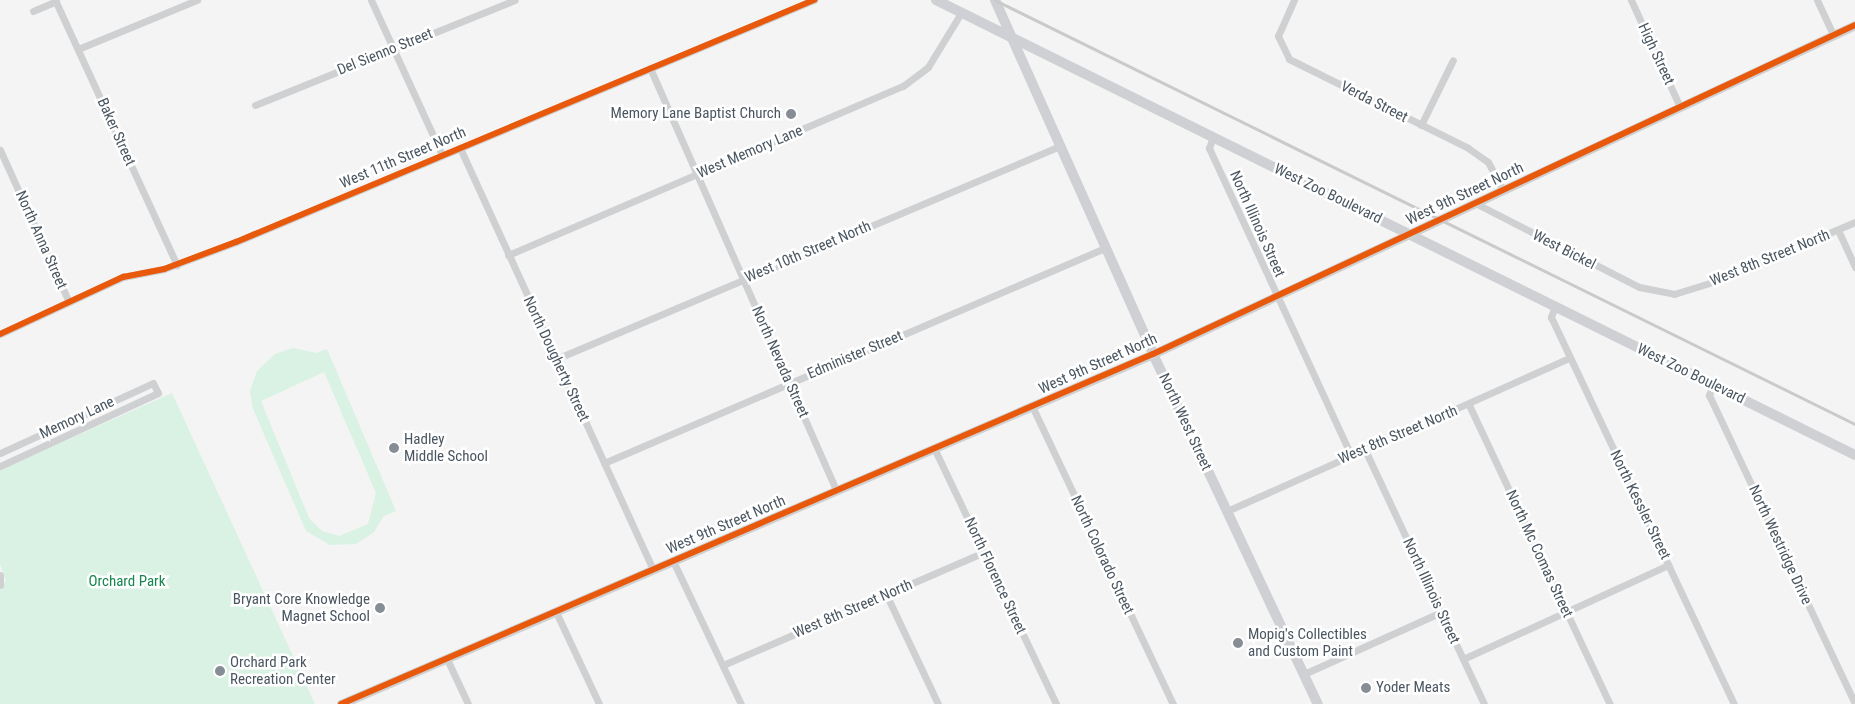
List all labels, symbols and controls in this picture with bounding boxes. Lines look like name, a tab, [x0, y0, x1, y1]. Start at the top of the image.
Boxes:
street label: High Street	[1634, 20, 1678, 88]
street label: Del Sienno Street	[335, 25, 435, 79]
street label: Verda Street	[1337, 77, 1411, 127]
street label: Baker Street	[93, 95, 139, 169]
place label: Memory Lane Baptist Church	[610, 105, 781, 123]
marker: Memory Lane Baptist Church	[785, 108, 797, 120]
street label: West Memory Lane	[694, 122, 806, 182]
street label: West 11th Street North	[337, 123, 469, 193]
street label: West 9th Street North	[1403, 159, 1527, 229]
street label: West Zoo Boulevard	[1271, 160, 1385, 228]
street label: North Illinois Street	[1225, 168, 1289, 280]
street label: North Anna Street	[11, 188, 71, 292]
street label: West 10th Street North	[742, 217, 874, 287]
street label: West Bickel	[1529, 226, 1599, 274]
street label: West 8th Street North	[1708, 226, 1832, 290]
street label: North Dougherty Street	[519, 294, 593, 424]
street label: North Nevada Street	[747, 304, 813, 420]
street label: Edminister Street	[805, 327, 905, 383]
street label: West 9th Street North	[1036, 330, 1160, 398]
street label: West Zoo Boulevard	[1634, 340, 1748, 408]
street label: North West Street	[1155, 371, 1215, 473]
street label: Memory Lane	[37, 393, 117, 443]
street label: West 8th Street North	[1336, 402, 1460, 468]
place label: Hadley Middle School	[404, 430, 488, 465]
marker: Hadley Middle School	[388, 442, 400, 454]
street label: North Kessler Street	[1606, 447, 1674, 563]
street label: North Westridge Drive	[1744, 482, 1816, 608]
street label: North Mc Comas Street	[1502, 487, 1576, 621]
street label: West 9th Street North	[664, 492, 788, 558]
street label: North Colorado Street	[1067, 493, 1137, 617]
street label: North Florence Street	[960, 515, 1030, 637]
street label: North Illinois Street	[1399, 535, 1463, 647]
park label: Orchard Park	[89, 573, 165, 591]
street label: West 8th Street North	[791, 576, 915, 642]
place label: Bryant Core Knowledge Magnet School	[233, 590, 370, 625]
marker: Bryant Core Knowledge Magnet School	[374, 602, 386, 614]
place label: Mopig's Collectibles and Custom Paint	[1248, 625, 1367, 660]
marker: Mopig's Collectibles and Custom Paint	[1232, 637, 1244, 649]
place label: Orchard Park Recreation Center	[230, 653, 336, 688]
marker: Orchard Park Recreation Center	[214, 665, 226, 677]
place label: Yoder Meats	[1376, 679, 1450, 697]
marker: Yoder Meats	[1360, 682, 1372, 694]

